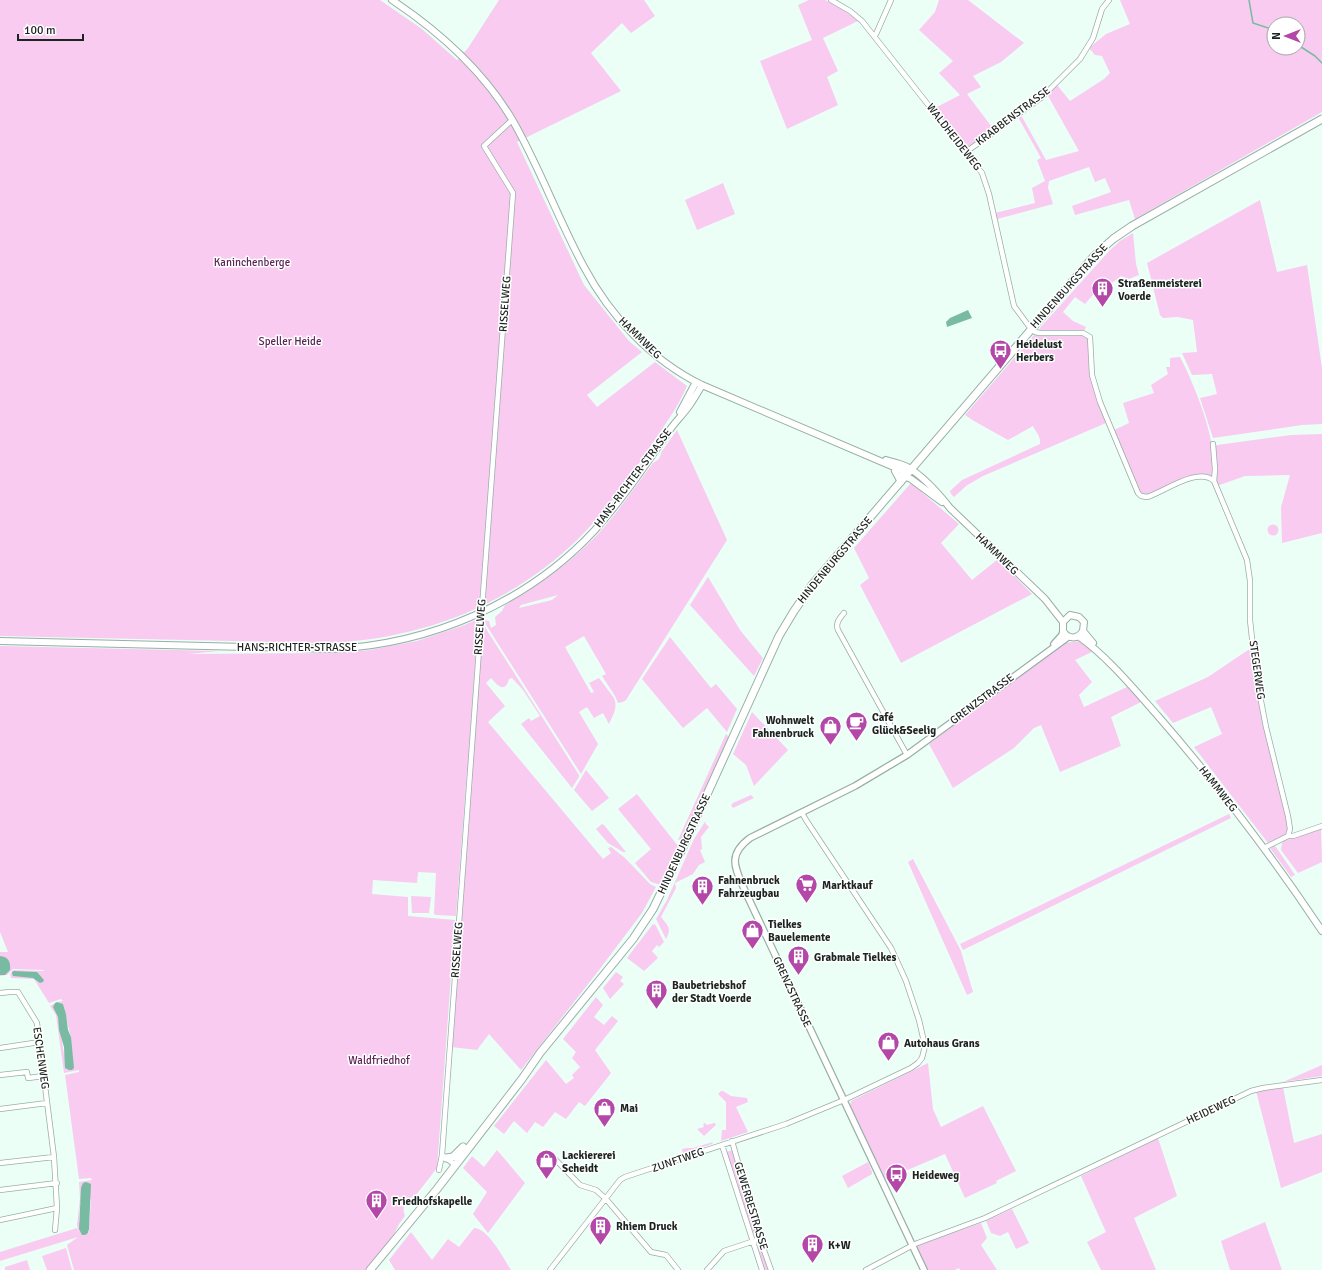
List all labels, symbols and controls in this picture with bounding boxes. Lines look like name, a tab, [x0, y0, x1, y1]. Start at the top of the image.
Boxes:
scale bar	[18, 16, 83, 42]
north arrow	[1266, 16, 1306, 56]
text: 100 m	[24, 23, 56, 38]
text: N	[1270, 32, 1283, 40]
street label: KRABBENSTRASSE	[973, 84, 1053, 148]
street label: WALDHEIDEWEG	[924, 101, 984, 173]
street label: HINDENBURGSTRASSE	[1028, 241, 1110, 331]
park label: Kaninchenberge	[214, 256, 290, 269]
street label: RISSELWEG	[497, 276, 513, 332]
building icon: Straßenmeisterei Voerde	[1090, 276, 1116, 309]
place label: Straßenmeisterei Voerde	[1118, 277, 1202, 303]
street label: HAMMWEG	[616, 314, 664, 362]
park label: Speller Heide	[259, 335, 321, 348]
bus stop icon: Heidelust Herbers	[988, 337, 1014, 370]
place label: Heidelust Herbers	[1016, 338, 1062, 364]
street label: HANS-RICHTER-STRASSE	[592, 426, 674, 530]
street label: HINDENBURGSTRASSE	[795, 514, 875, 606]
street label: HAMMWEG	[973, 530, 1021, 578]
street label: RISSELWEG	[472, 599, 488, 655]
street label: STEGERWEG	[1246, 640, 1268, 700]
street label: HANS-RICHTER-STRASSE	[237, 641, 357, 654]
street label: GRENZSTRASSE	[948, 671, 1016, 727]
cafe icon: Café Glück&Seelig	[843, 710, 869, 743]
place label: Café Glück&Seelig	[872, 711, 936, 737]
shop icon: Wohnwelt Fahnenbruck	[817, 713, 843, 746]
place label: Wohnwelt Fahnenbruck	[752, 714, 814, 740]
street label: HAMMWEG	[1196, 764, 1240, 814]
street label: HINDENBURGSTRASSE	[655, 792, 713, 896]
supermarket icon: Marktkauf	[793, 872, 819, 905]
building icon: Fahnenbruck Fahrzeugbau	[690, 873, 716, 906]
place label: Fahnenbruck Fahrzeugbau	[718, 874, 780, 900]
place label: Marktkauf	[822, 879, 873, 892]
shop icon: Tielkes Bauelemente	[739, 917, 765, 950]
place label: Tielkes Bauelemente	[768, 918, 831, 944]
street label: RISSELWEG	[449, 922, 465, 978]
building icon: Grabmale Tielkes	[785, 944, 811, 977]
place label: Grabmale Tielkes	[814, 951, 897, 964]
street label: GRENZSTRASSE	[770, 955, 814, 1029]
building icon: Baubetriebshof der Stadt Voerde	[644, 978, 670, 1011]
place label: Baubetriebshof der Stadt Voerde	[672, 979, 752, 1005]
street label: ESCHENWEG	[30, 1026, 52, 1090]
shop icon: Autohaus Grans	[875, 1030, 901, 1063]
place label: Autohaus Grans	[904, 1037, 980, 1050]
park label: Waldfriedhof	[348, 1054, 411, 1067]
street label: HEIDEWEG	[1184, 1093, 1238, 1127]
shop icon: Mai	[591, 1095, 617, 1128]
place label: Mai	[620, 1102, 638, 1115]
street label: ZUNFTWEG	[650, 1145, 706, 1175]
shop icon: Lackiererei Scheidt	[534, 1148, 560, 1181]
place label: Lackiererei Scheidt	[562, 1149, 616, 1175]
street label: GEWERBESTRASSE	[731, 1160, 771, 1252]
bus stop icon: Heideweg	[883, 1162, 909, 1195]
place label: Heideweg	[912, 1169, 959, 1182]
building icon: Friedhofskapelle	[363, 1188, 389, 1221]
place label: Friedhofskapelle	[392, 1195, 473, 1208]
building icon: Rhiem Druck	[587, 1213, 613, 1246]
place label: Rhiem Druck	[616, 1220, 678, 1233]
building icon: K+W	[799, 1232, 825, 1265]
place label: K+W	[828, 1239, 851, 1252]

